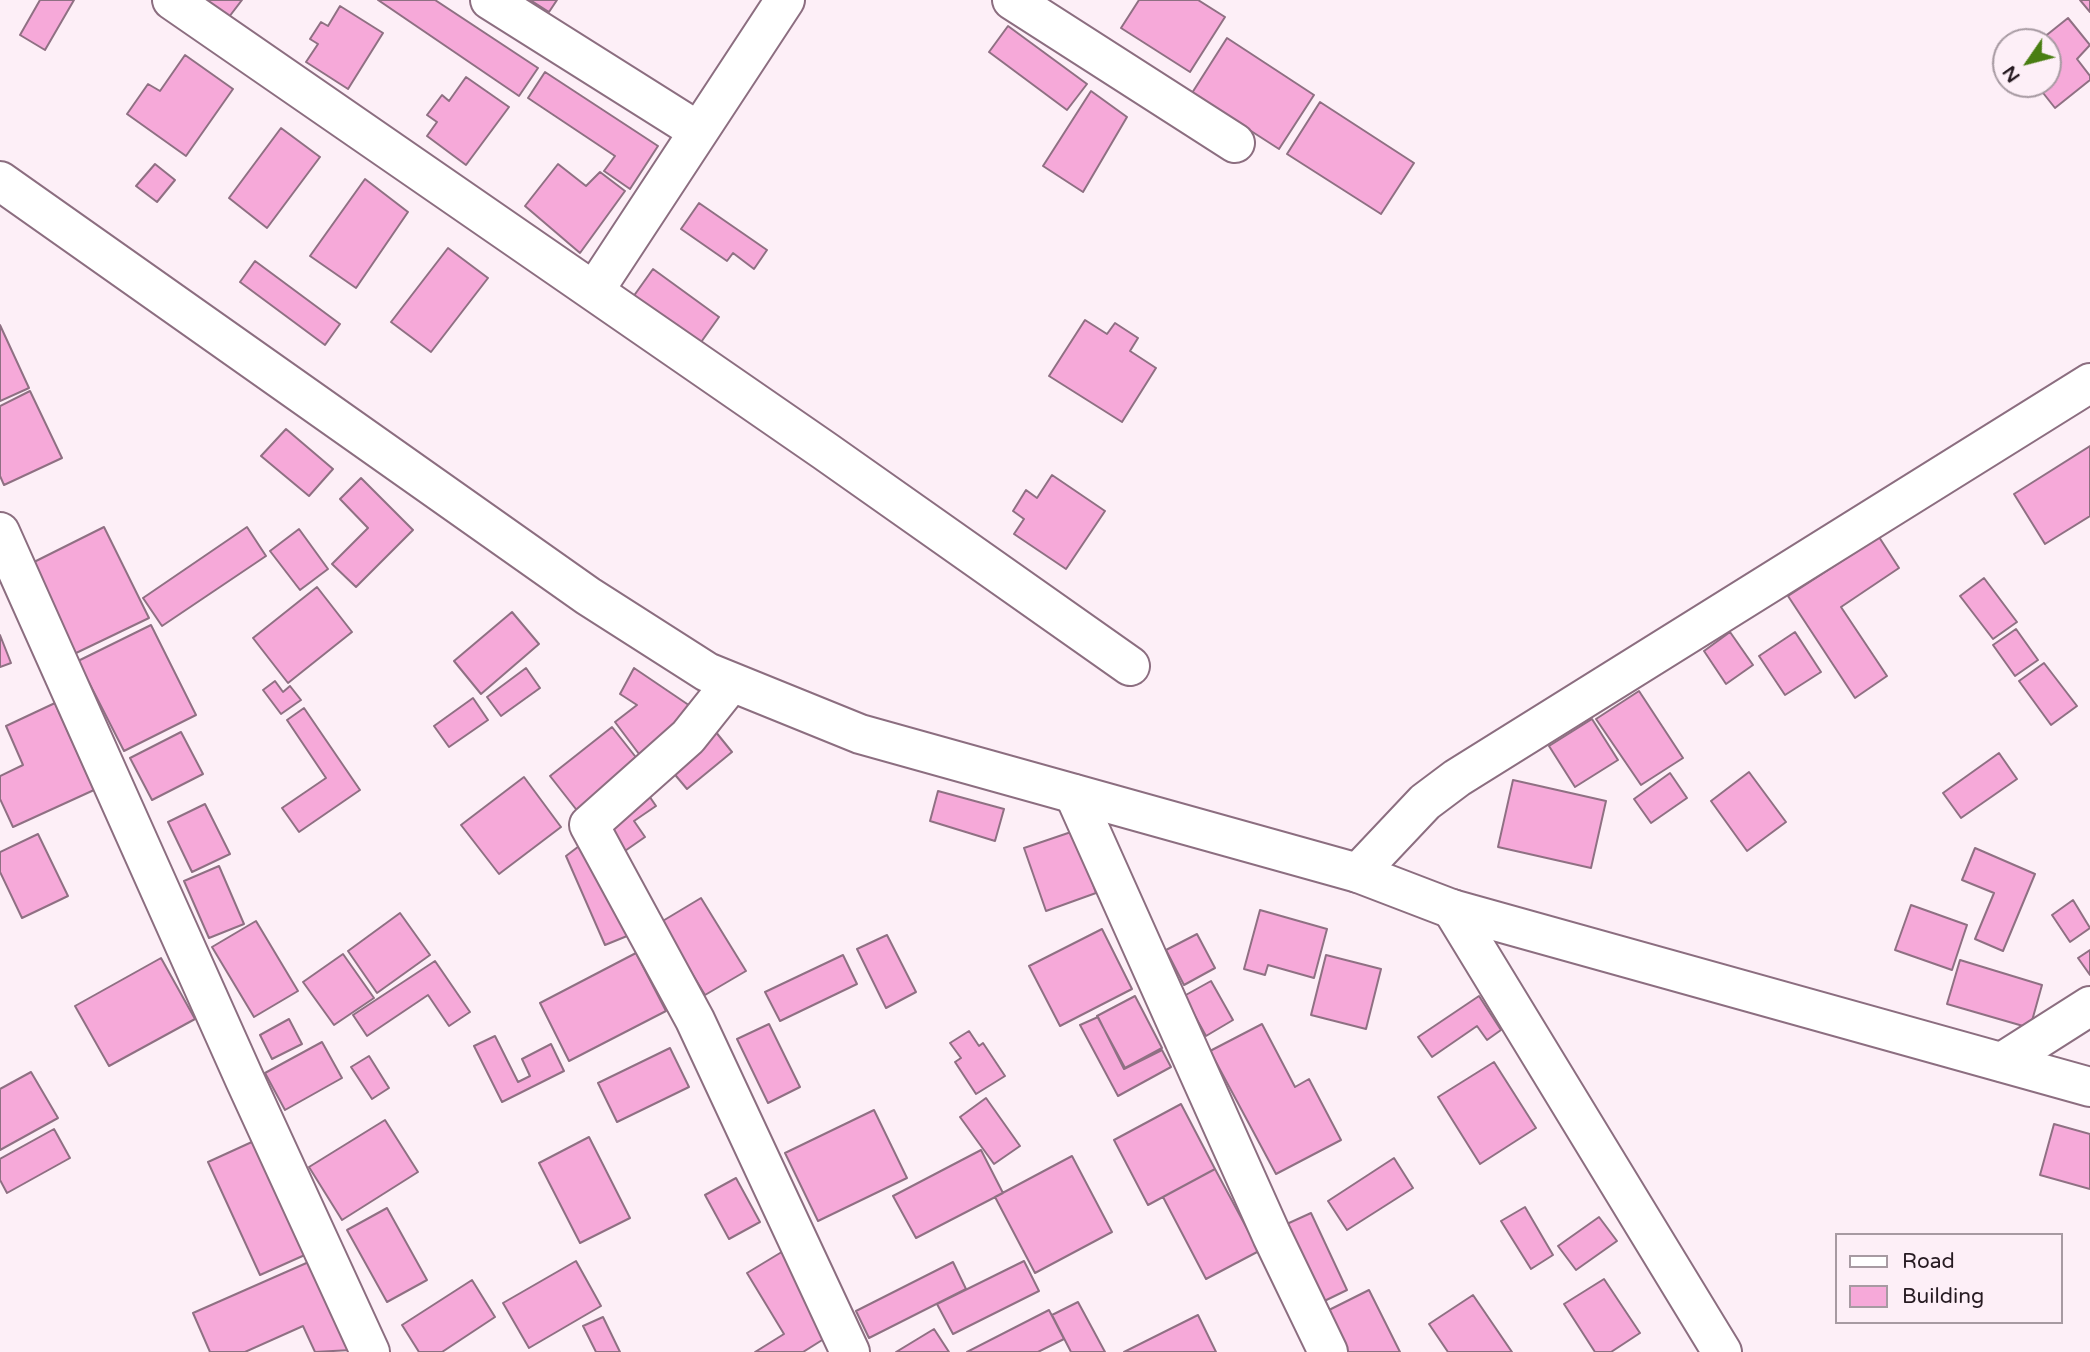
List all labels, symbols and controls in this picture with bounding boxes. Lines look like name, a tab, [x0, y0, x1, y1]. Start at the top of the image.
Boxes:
north arrow	[1992, 28, 2062, 98]
text: N	[1998, 61, 2025, 86]
legend	[1834, 1233, 2062, 1324]
text: Road	[1902, 1249, 1955, 1274]
text: Building	[1902, 1284, 1984, 1309]

